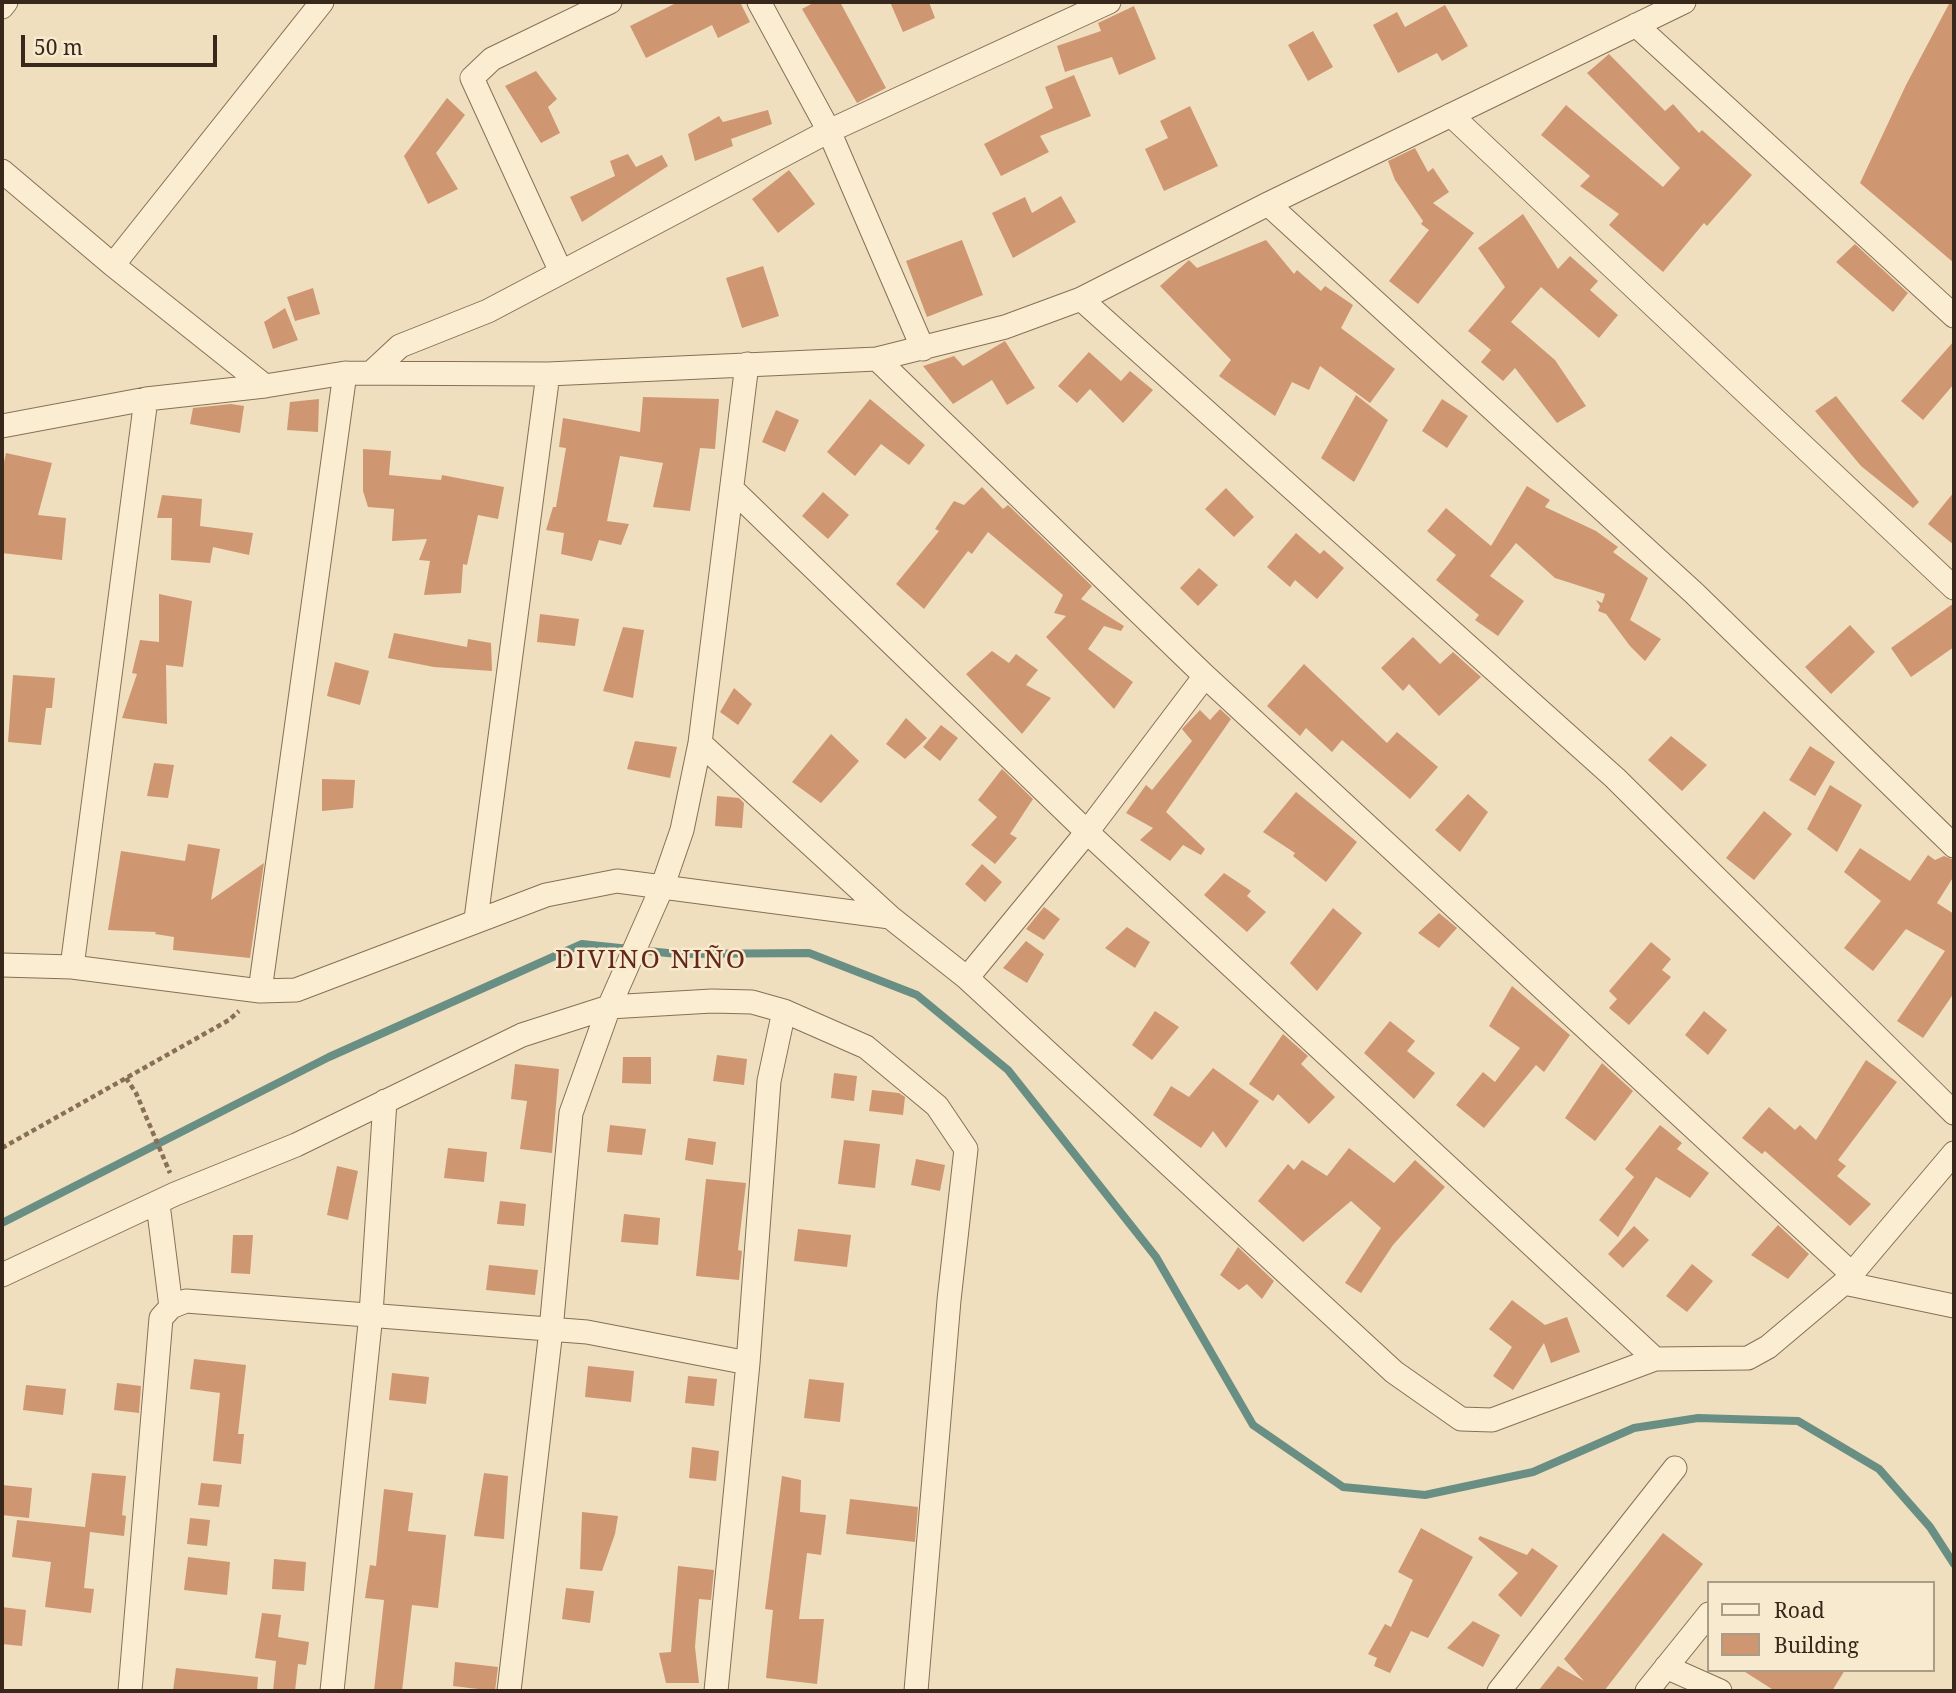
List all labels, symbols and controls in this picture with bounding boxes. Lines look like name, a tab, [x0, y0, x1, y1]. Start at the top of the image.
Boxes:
scale bar	[24, 21, 220, 65]
text: 50 m	[34, 33, 83, 61]
district label: DIVINO NIÑO	[556, 945, 746, 977]
legend	[1708, 1581, 1935, 1672]
text: Road	[1774, 1596, 1825, 1624]
text: Building	[1774, 1631, 1859, 1659]

